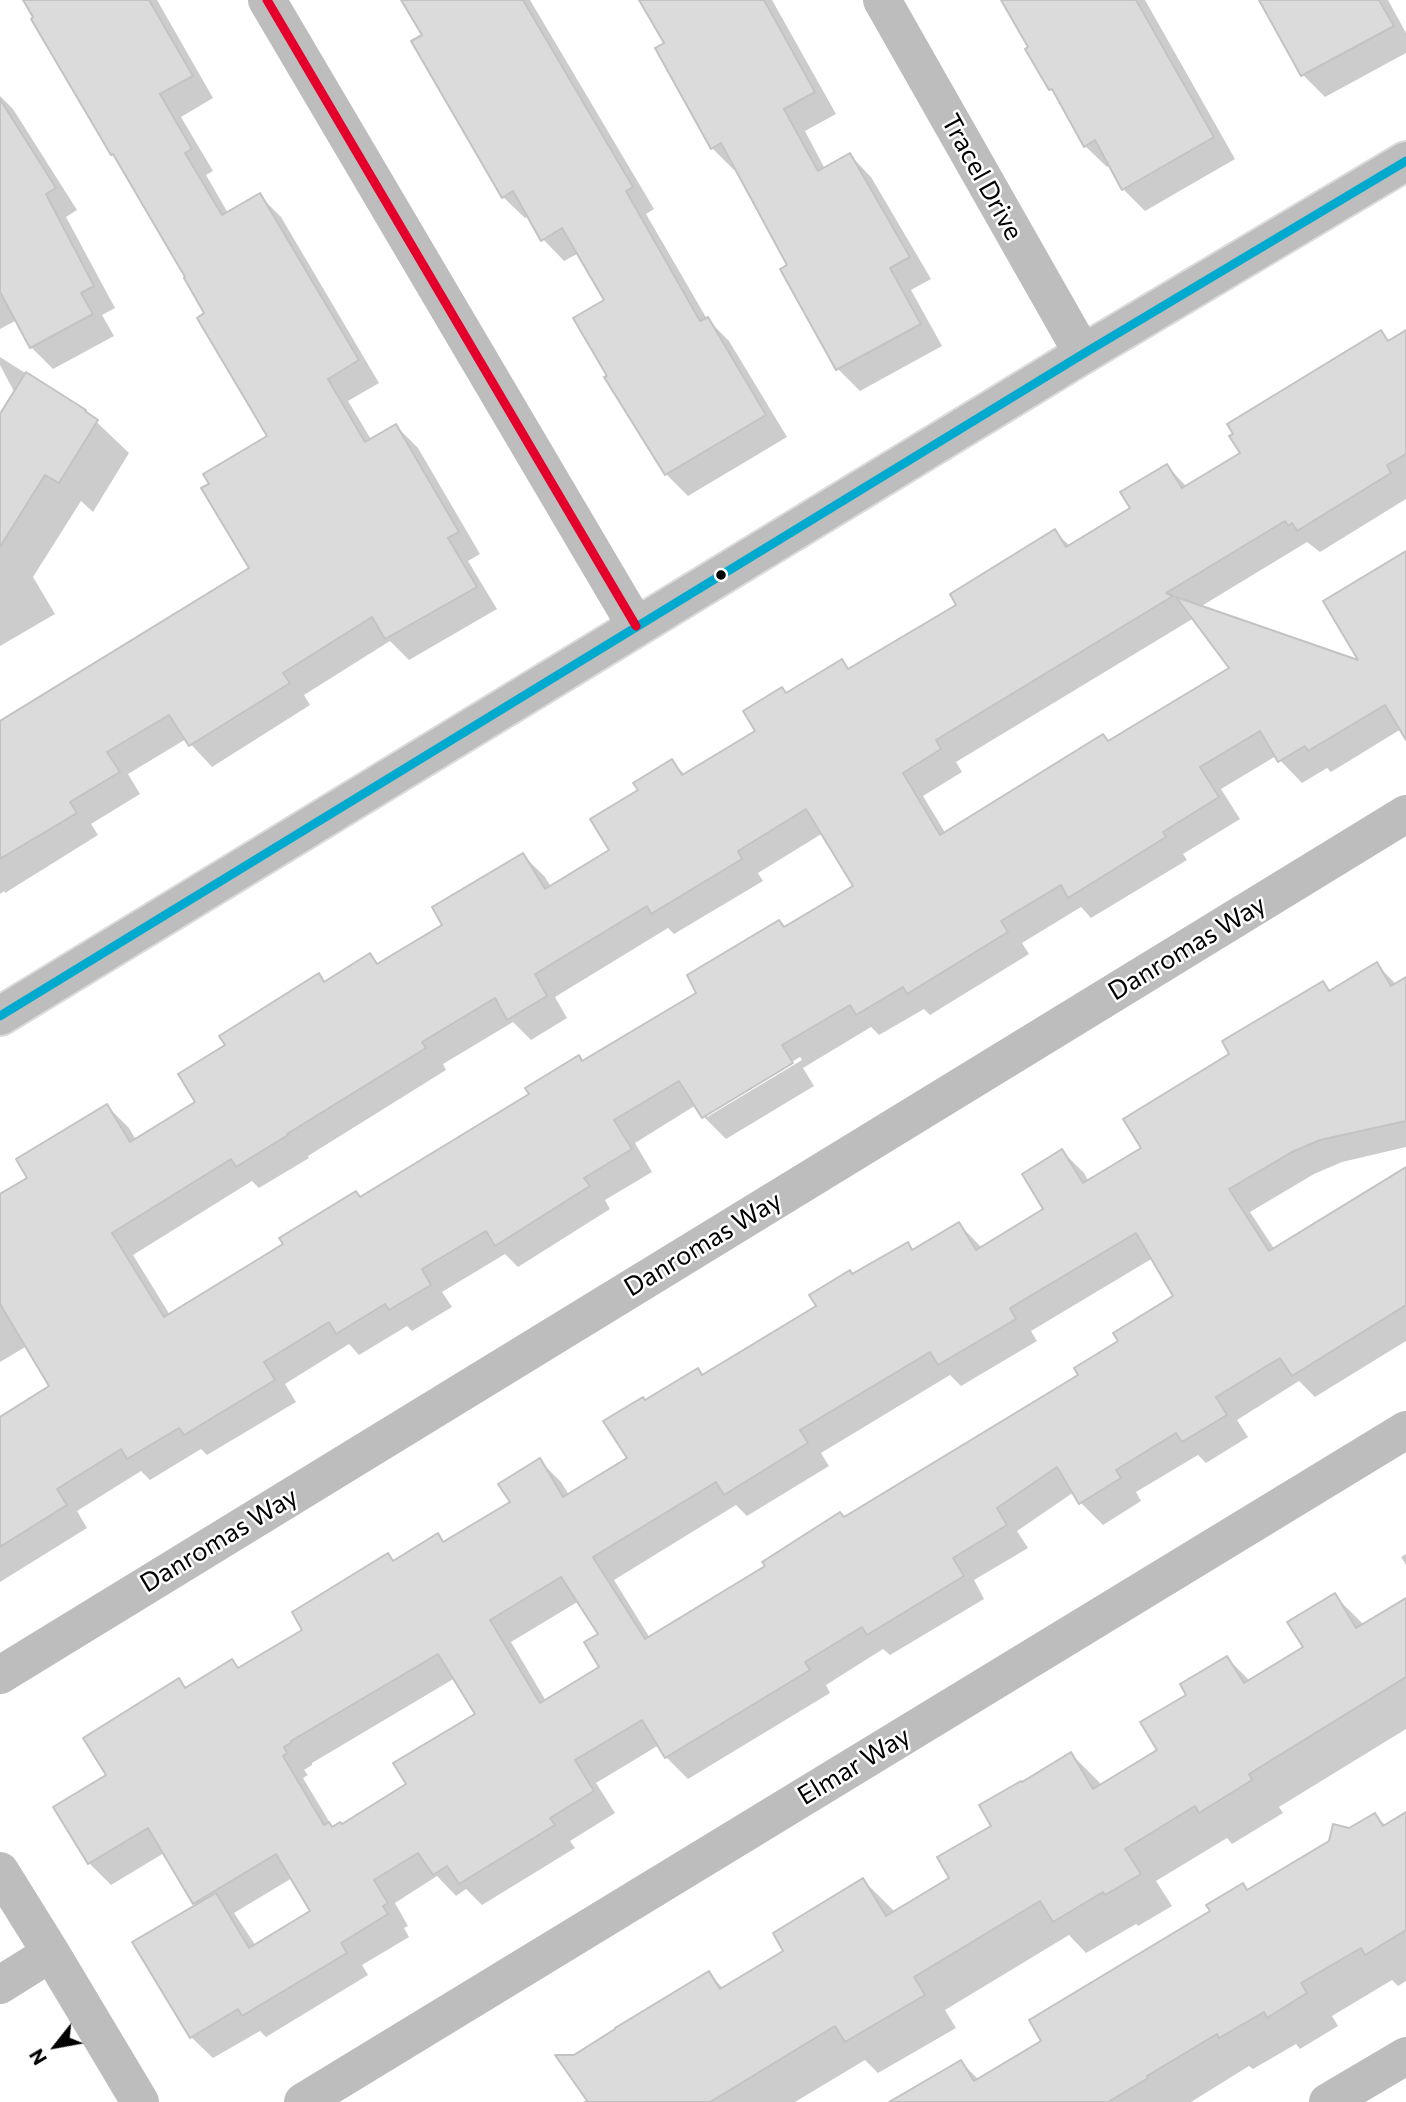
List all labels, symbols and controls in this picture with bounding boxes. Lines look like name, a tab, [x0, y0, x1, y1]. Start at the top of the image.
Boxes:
street label: Tracel Drive	[935, 109, 1029, 245]
unlabelled marker	[714, 568, 728, 582]
street label: Danromas Way	[1103, 889, 1271, 1007]
street label: Danromas Way	[619, 1185, 787, 1303]
street label: Danromas Way	[135, 1481, 303, 1599]
street label: Elmar Way	[792, 1720, 916, 1812]
north arrow	[21, 2011, 91, 2081]
text: N	[24, 2045, 51, 2069]

